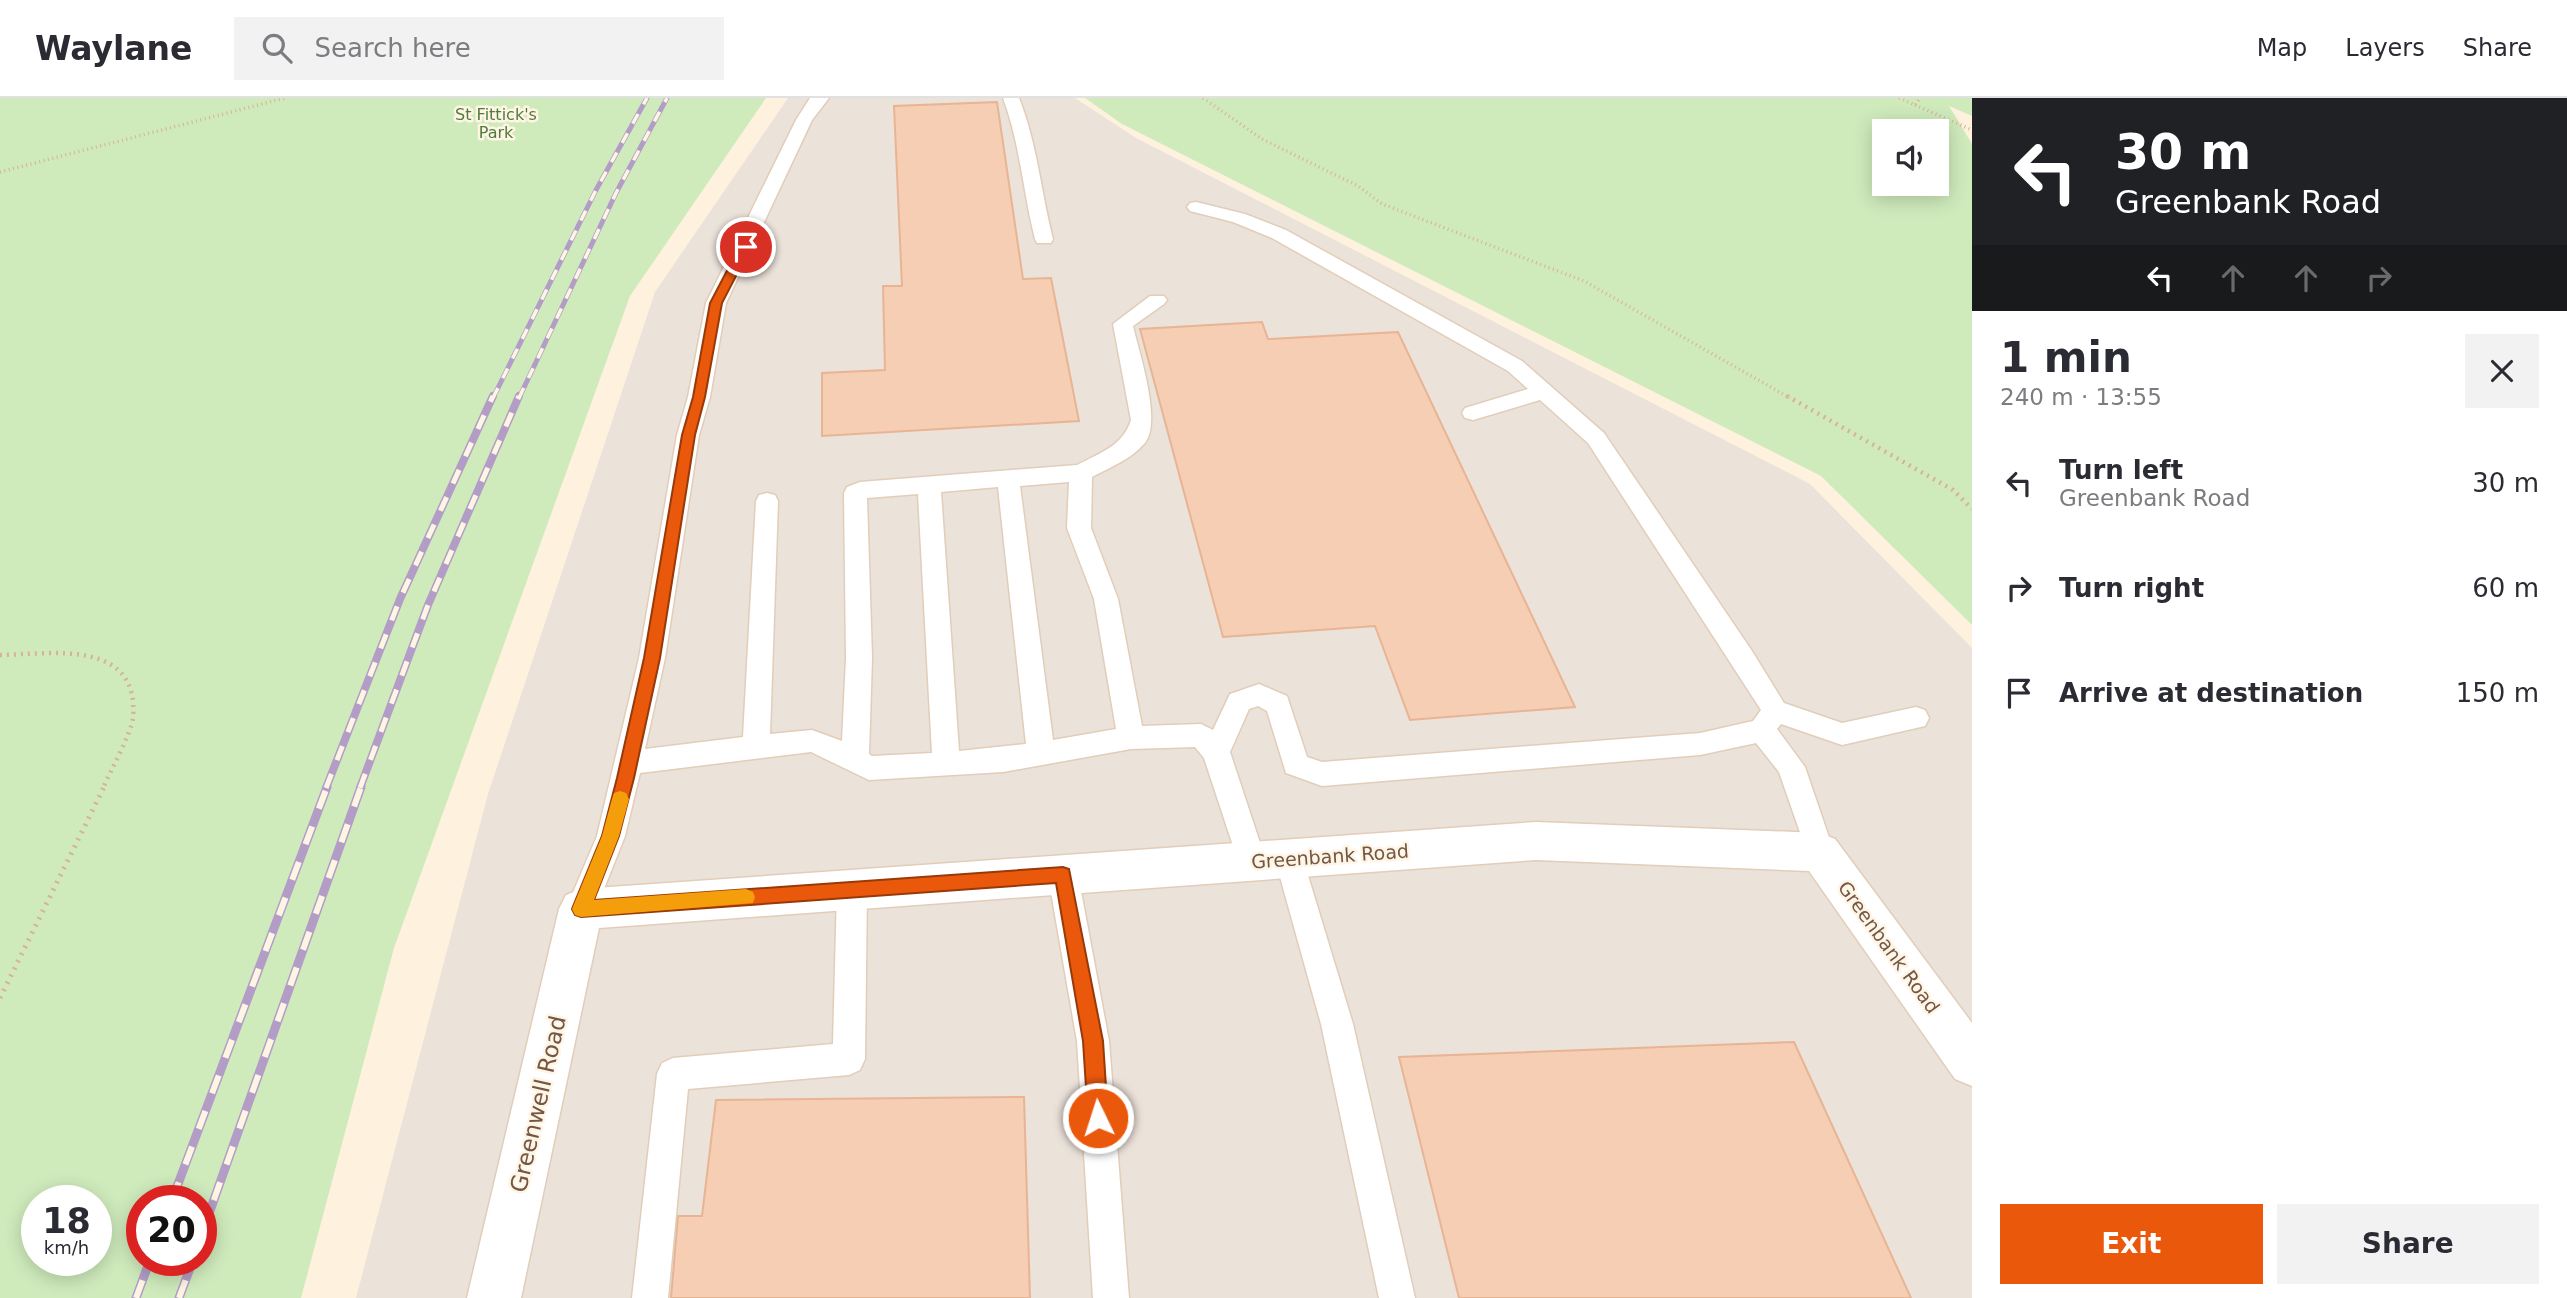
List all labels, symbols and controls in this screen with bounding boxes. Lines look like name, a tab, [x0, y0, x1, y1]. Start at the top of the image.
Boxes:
search box	[234, 17, 724, 80]
text: Waylane	[35, 29, 192, 68]
icon: search	[258, 29, 296, 67]
text: Search here	[314, 33, 471, 63]
text: Map	[2257, 34, 2307, 62]
text: Layers	[2345, 34, 2425, 62]
text: Share	[2463, 34, 2532, 62]
park label: St Fittick's Park	[455, 105, 537, 142]
map controls	[1872, 119, 1949, 196]
button: sound	[1872, 119, 1949, 196]
text: 30 m	[2115, 124, 2251, 181]
icon: left	[2000, 126, 2091, 217]
text: Greenbank Road	[2115, 183, 2381, 221]
pin	[716, 217, 776, 277]
icon: arrive	[727, 228, 765, 266]
icon: left	[2141, 259, 2179, 297]
icon: ahead	[2214, 259, 2252, 297]
icon: ahead	[2287, 259, 2325, 297]
icon: right	[2360, 259, 2398, 297]
text: 1 min	[2000, 333, 2132, 382]
button: close	[2465, 334, 2539, 408]
text: 240 m · 13:55	[2000, 384, 2162, 410]
text: Turn left	[2059, 455, 2183, 485]
icon: left	[2000, 464, 2038, 502]
text: 30 m	[2472, 468, 2539, 498]
text: Greenbank Road	[2059, 485, 2250, 511]
icon: right	[2000, 569, 2038, 607]
text: Turn right	[2059, 573, 2204, 603]
text: 60 m	[2472, 573, 2539, 603]
icon: arrive	[2000, 674, 2038, 712]
text: Arrive at destination	[2059, 678, 2363, 708]
text: 150 m	[2456, 678, 2539, 708]
street label: Greenbank Road	[1250, 840, 1410, 872]
street label: Greenbank Road	[1834, 877, 1944, 1017]
street label: Greenwell Road	[505, 1013, 571, 1195]
position arrow	[1061, 1081, 1135, 1155]
speed limit sign: 20	[126, 1185, 217, 1276]
text: 18	[42, 1201, 91, 1241]
button: Exit	[2000, 1204, 2263, 1284]
button: Share	[2277, 1204, 2539, 1284]
text: km/h	[44, 1237, 89, 1258]

